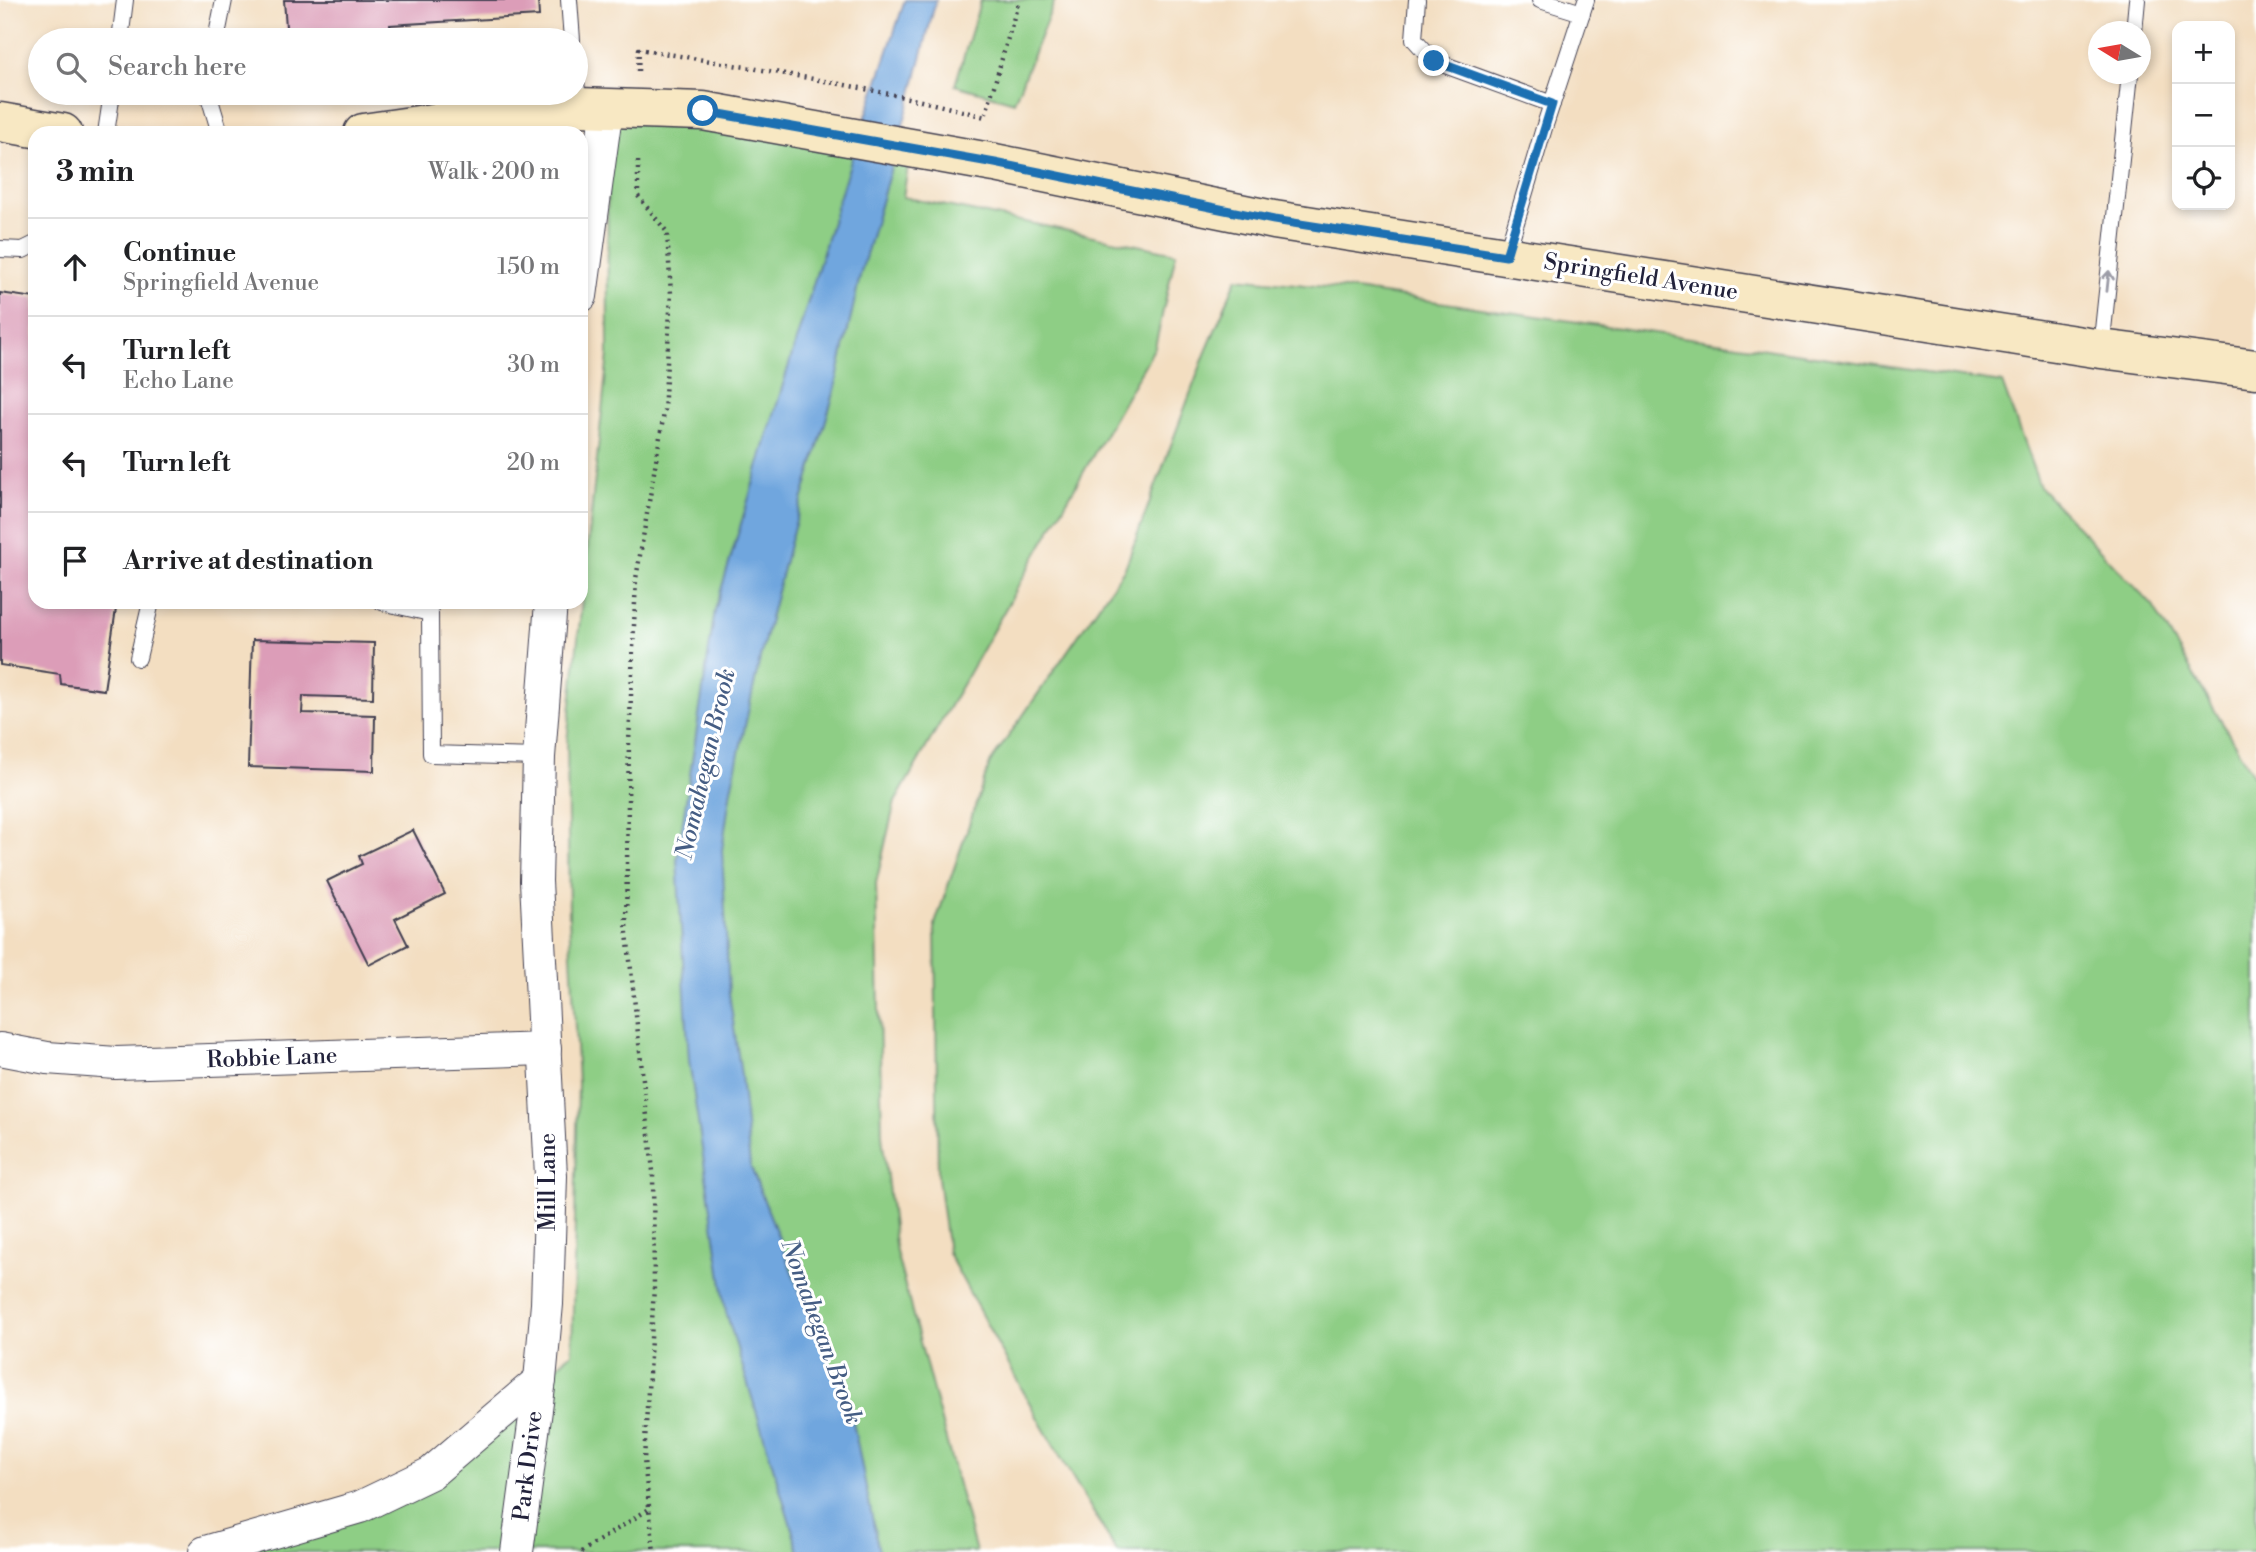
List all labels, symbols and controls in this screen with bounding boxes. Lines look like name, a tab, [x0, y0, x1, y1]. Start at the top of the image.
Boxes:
north arrow	[2088, 21, 2151, 84]
map controls	[2172, 21, 2235, 210]
button: +	[2172, 21, 2235, 84]
search box	[28, 28, 588, 105]
route end	[1418, 45, 1449, 76]
icon: search	[52, 48, 90, 86]
text: Search here	[108, 51, 247, 83]
button: −	[2172, 84, 2235, 147]
route start	[687, 95, 718, 126]
button: locate	[2172, 147, 2235, 210]
text: 3 min	[56, 153, 134, 191]
text: Walk · 200 m	[428, 158, 560, 186]
text: Continue	[123, 237, 236, 269]
icon: ahead	[56, 248, 94, 286]
street label: Springfield Avenue	[1542, 248, 1740, 306]
text: 150 m	[497, 253, 560, 281]
text: Springfield Avenue	[123, 269, 319, 297]
one-way arrow	[2102, 270, 2115, 292]
text: Turn left	[123, 335, 231, 367]
icon: left	[56, 346, 94, 384]
text: 30 m	[507, 351, 560, 379]
text: Echo Lane	[123, 367, 234, 395]
icon: left	[56, 444, 94, 482]
text: Turn left	[123, 447, 231, 479]
text: 20 m	[507, 449, 560, 477]
icon: arrive	[56, 542, 94, 580]
text: Arrive at destination	[123, 545, 373, 577]
water label: Nomahegan Brook	[669, 666, 743, 863]
street label: Robbie Lane	[206, 1042, 338, 1074]
street label: Mill Lane	[534, 1133, 562, 1231]
water label: Nomahegan Brook	[773, 1234, 868, 1429]
street label: Park Drive	[507, 1409, 549, 1523]

